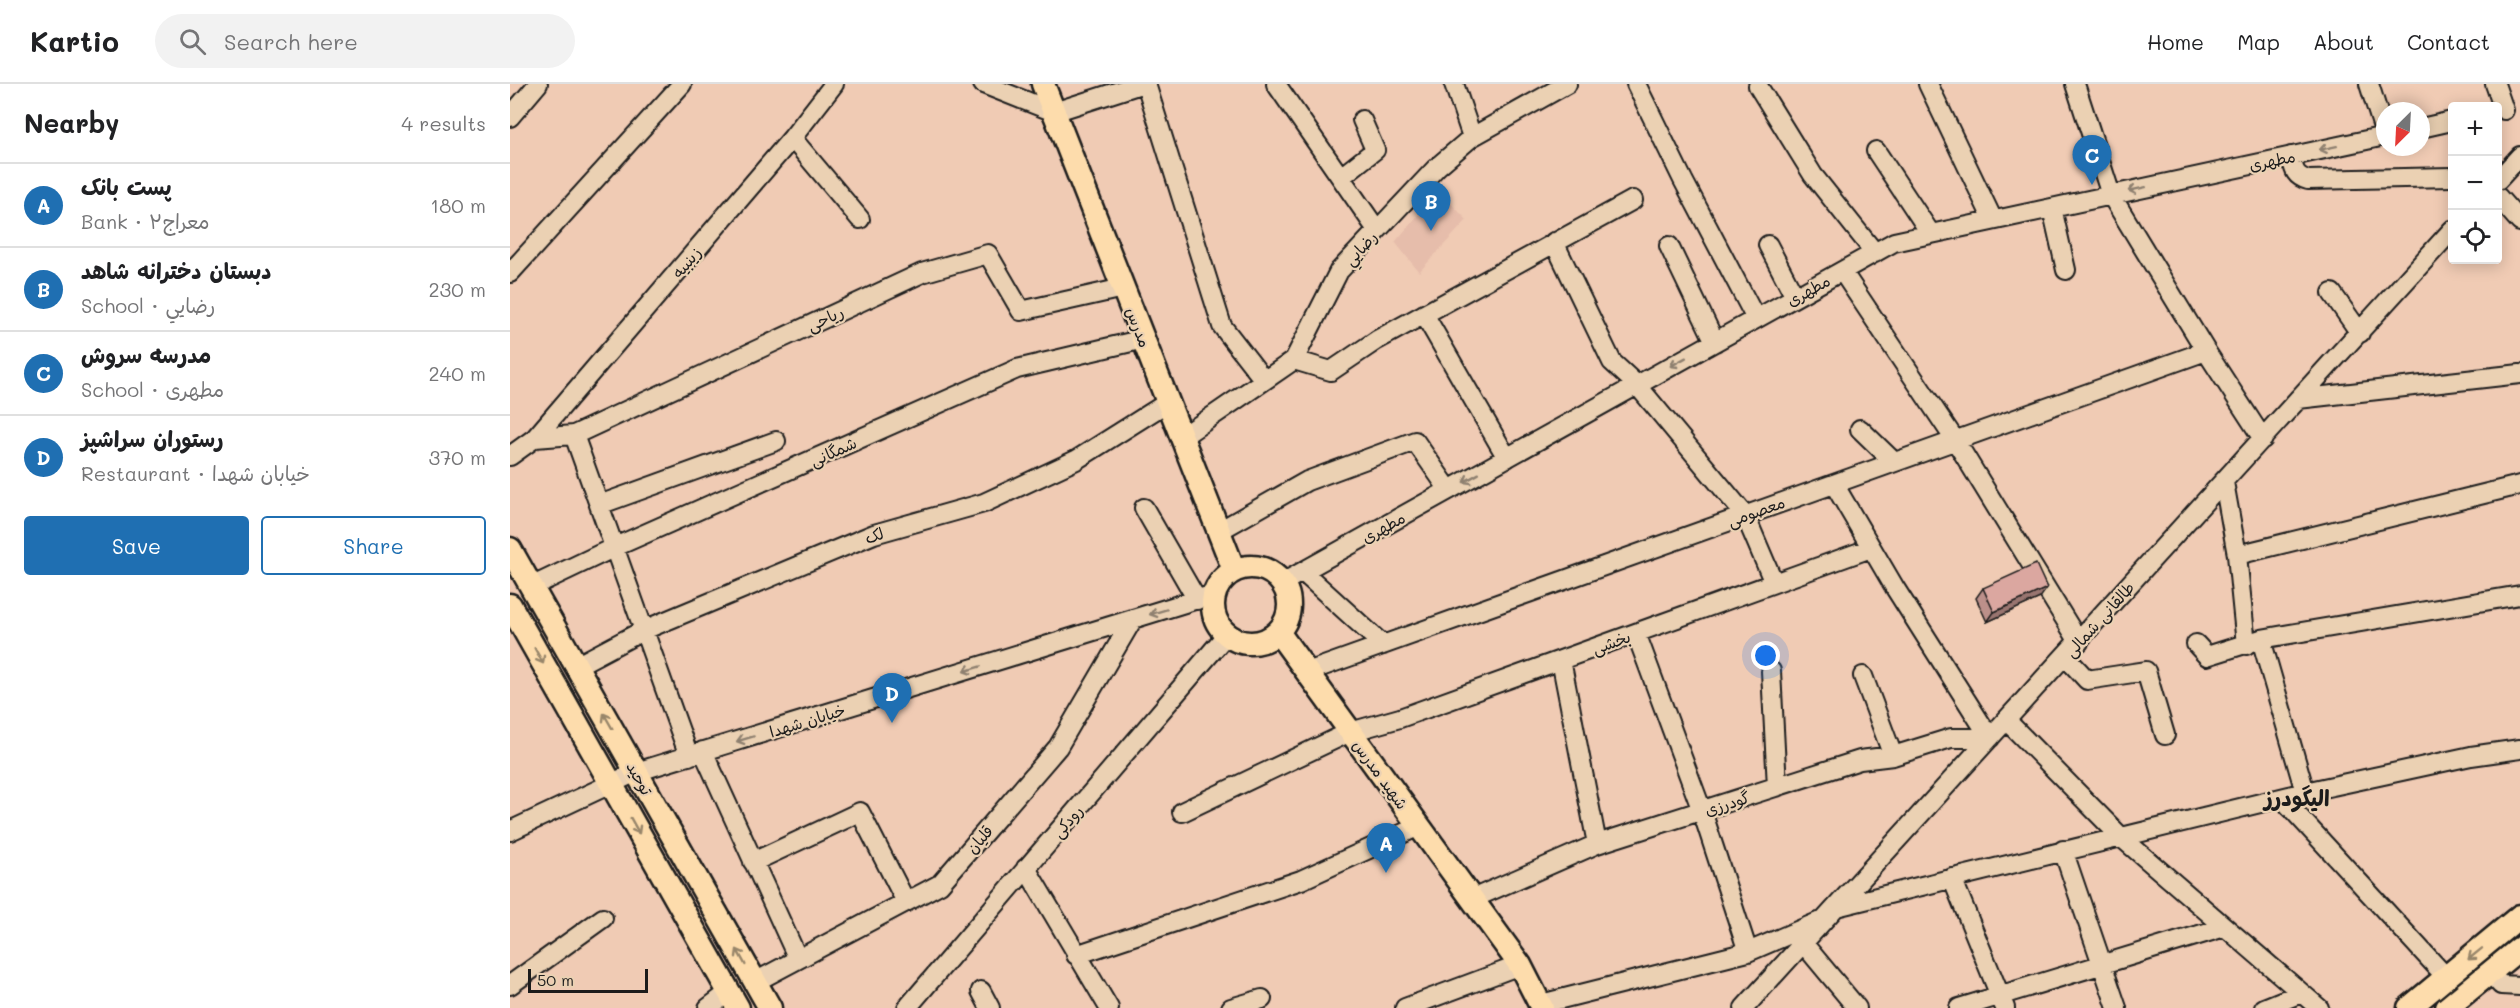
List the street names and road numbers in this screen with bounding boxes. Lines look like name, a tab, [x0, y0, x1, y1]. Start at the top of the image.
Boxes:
street label: مطهری	[2247, 145, 2297, 175]
street label: رضایي	[1339, 226, 1385, 273]
street label: زینبیه	[667, 242, 705, 282]
street label: مطهری	[1782, 269, 1834, 311]
street label: ریاحی	[803, 300, 847, 336]
street label: مدرس	[1122, 304, 1156, 350]
street label: شمگانی	[806, 431, 860, 471]
street label: معصومی	[1724, 491, 1788, 532]
street label: مطهری	[1357, 506, 1409, 548]
street label: لک	[862, 522, 886, 548]
street label: طالقانی شمالی	[2059, 577, 2139, 662]
street label: بخشی	[1589, 625, 1633, 660]
street label: خیابان شهدا	[766, 699, 848, 741]
street label: شهید مدرس	[1349, 735, 1413, 813]
street label: توحید	[621, 757, 658, 799]
street label: گودرزی	[1702, 786, 1753, 821]
street label: رودکی	[1047, 800, 1088, 842]
street label: قلیان	[961, 820, 997, 858]

